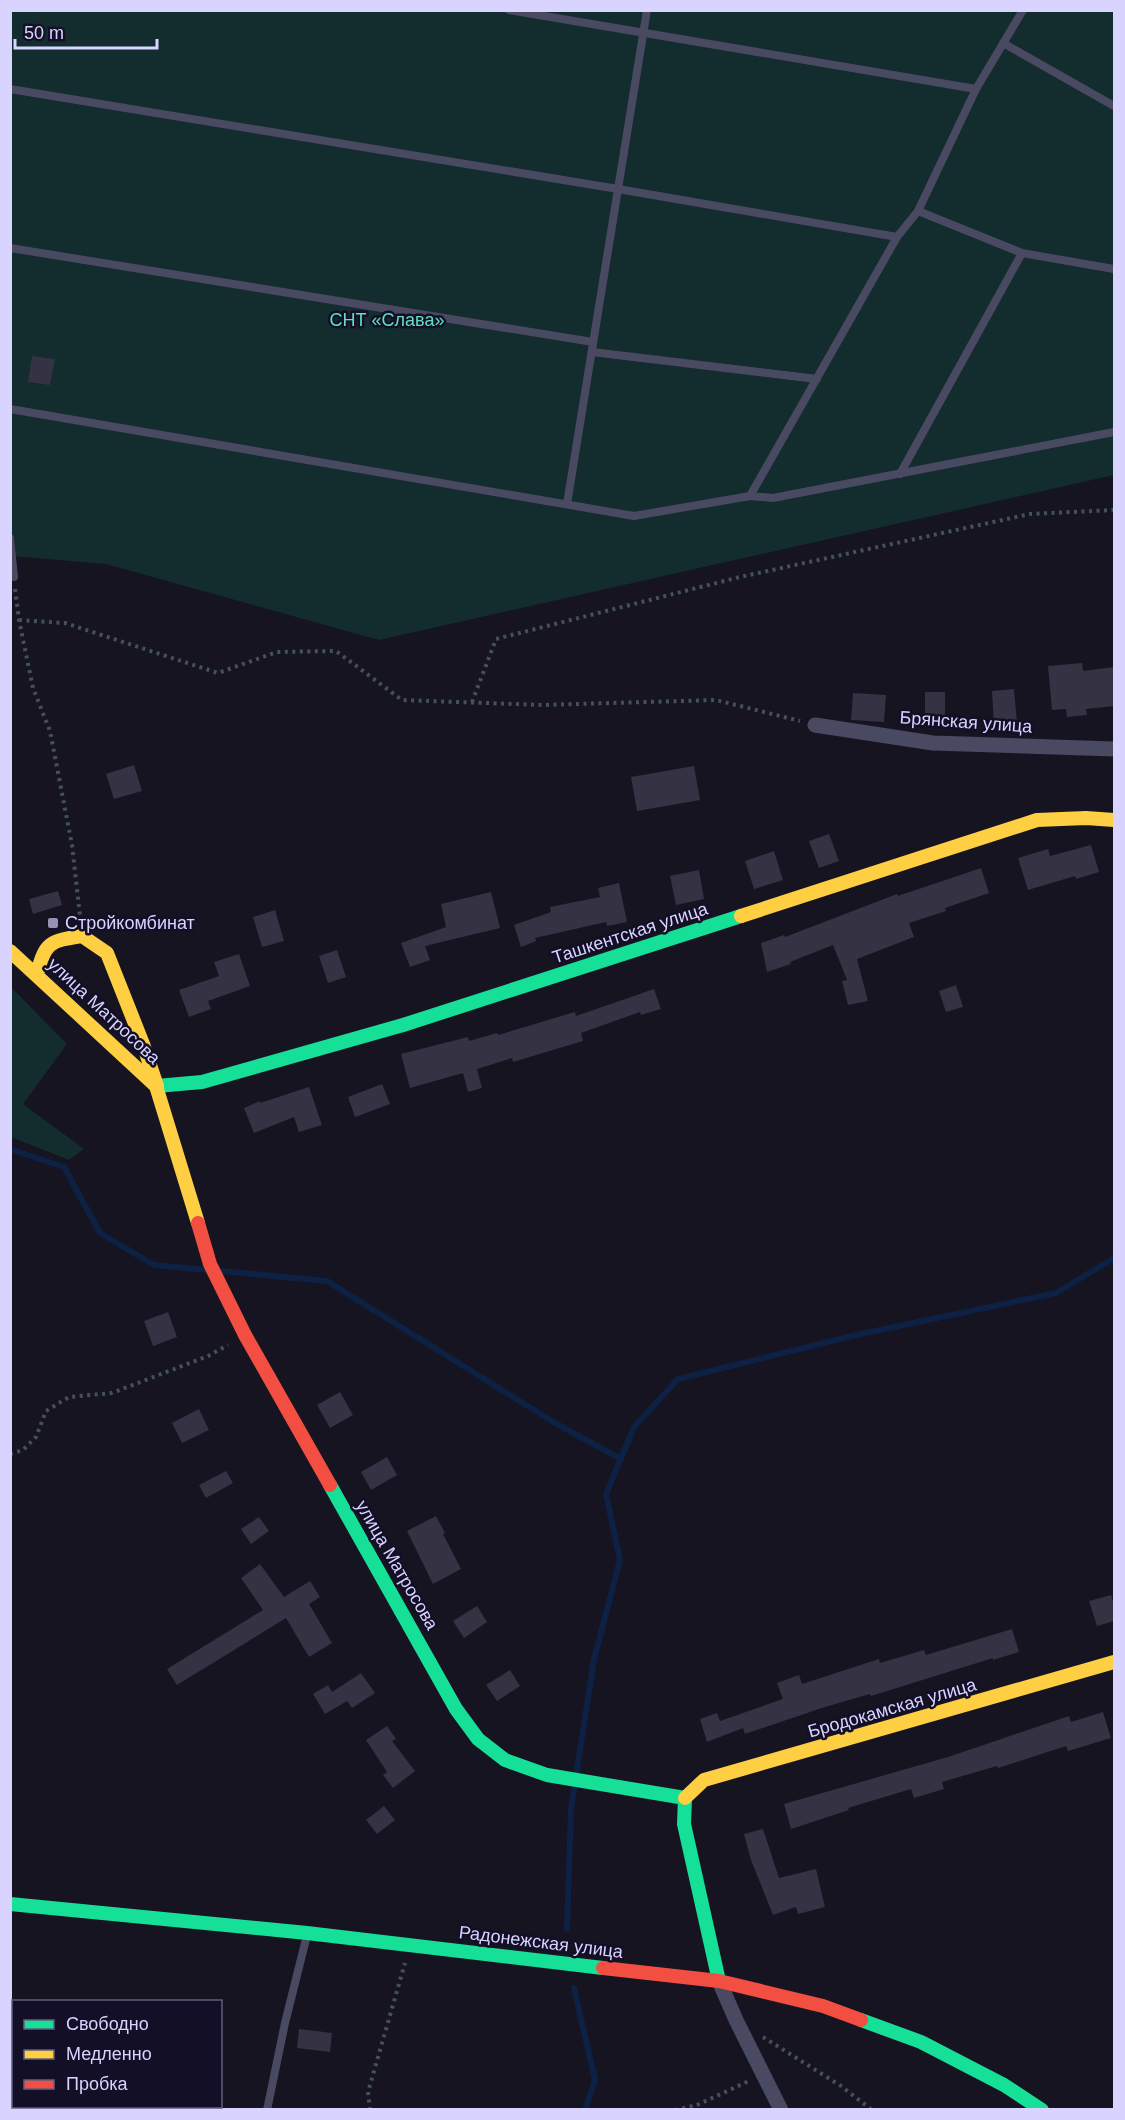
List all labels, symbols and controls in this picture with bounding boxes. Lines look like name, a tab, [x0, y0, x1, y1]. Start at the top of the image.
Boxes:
scale bar	[15, 12, 158, 50]
text: 50 m	[24, 23, 64, 43]
park label: СНТ «Слава»	[330, 310, 444, 330]
street label: Брянская улица	[899, 707, 1034, 737]
street label: Ташкентская улица	[550, 898, 711, 968]
place label: Стройкомбинат	[65, 913, 195, 933]
marker: Стройкомбинат	[46, 916, 60, 930]
street label: улица Матросова	[44, 954, 165, 1069]
street label: улица Матросова	[352, 1497, 443, 1634]
street label: Бродокамская улица	[806, 1674, 979, 1742]
street label: Радонежская улица	[458, 1922, 625, 1962]
legend	[12, 2000, 222, 2108]
text: Свободно	[66, 2014, 149, 2034]
text: Медленно	[66, 2044, 152, 2064]
text: Пробка	[66, 2074, 129, 2094]

